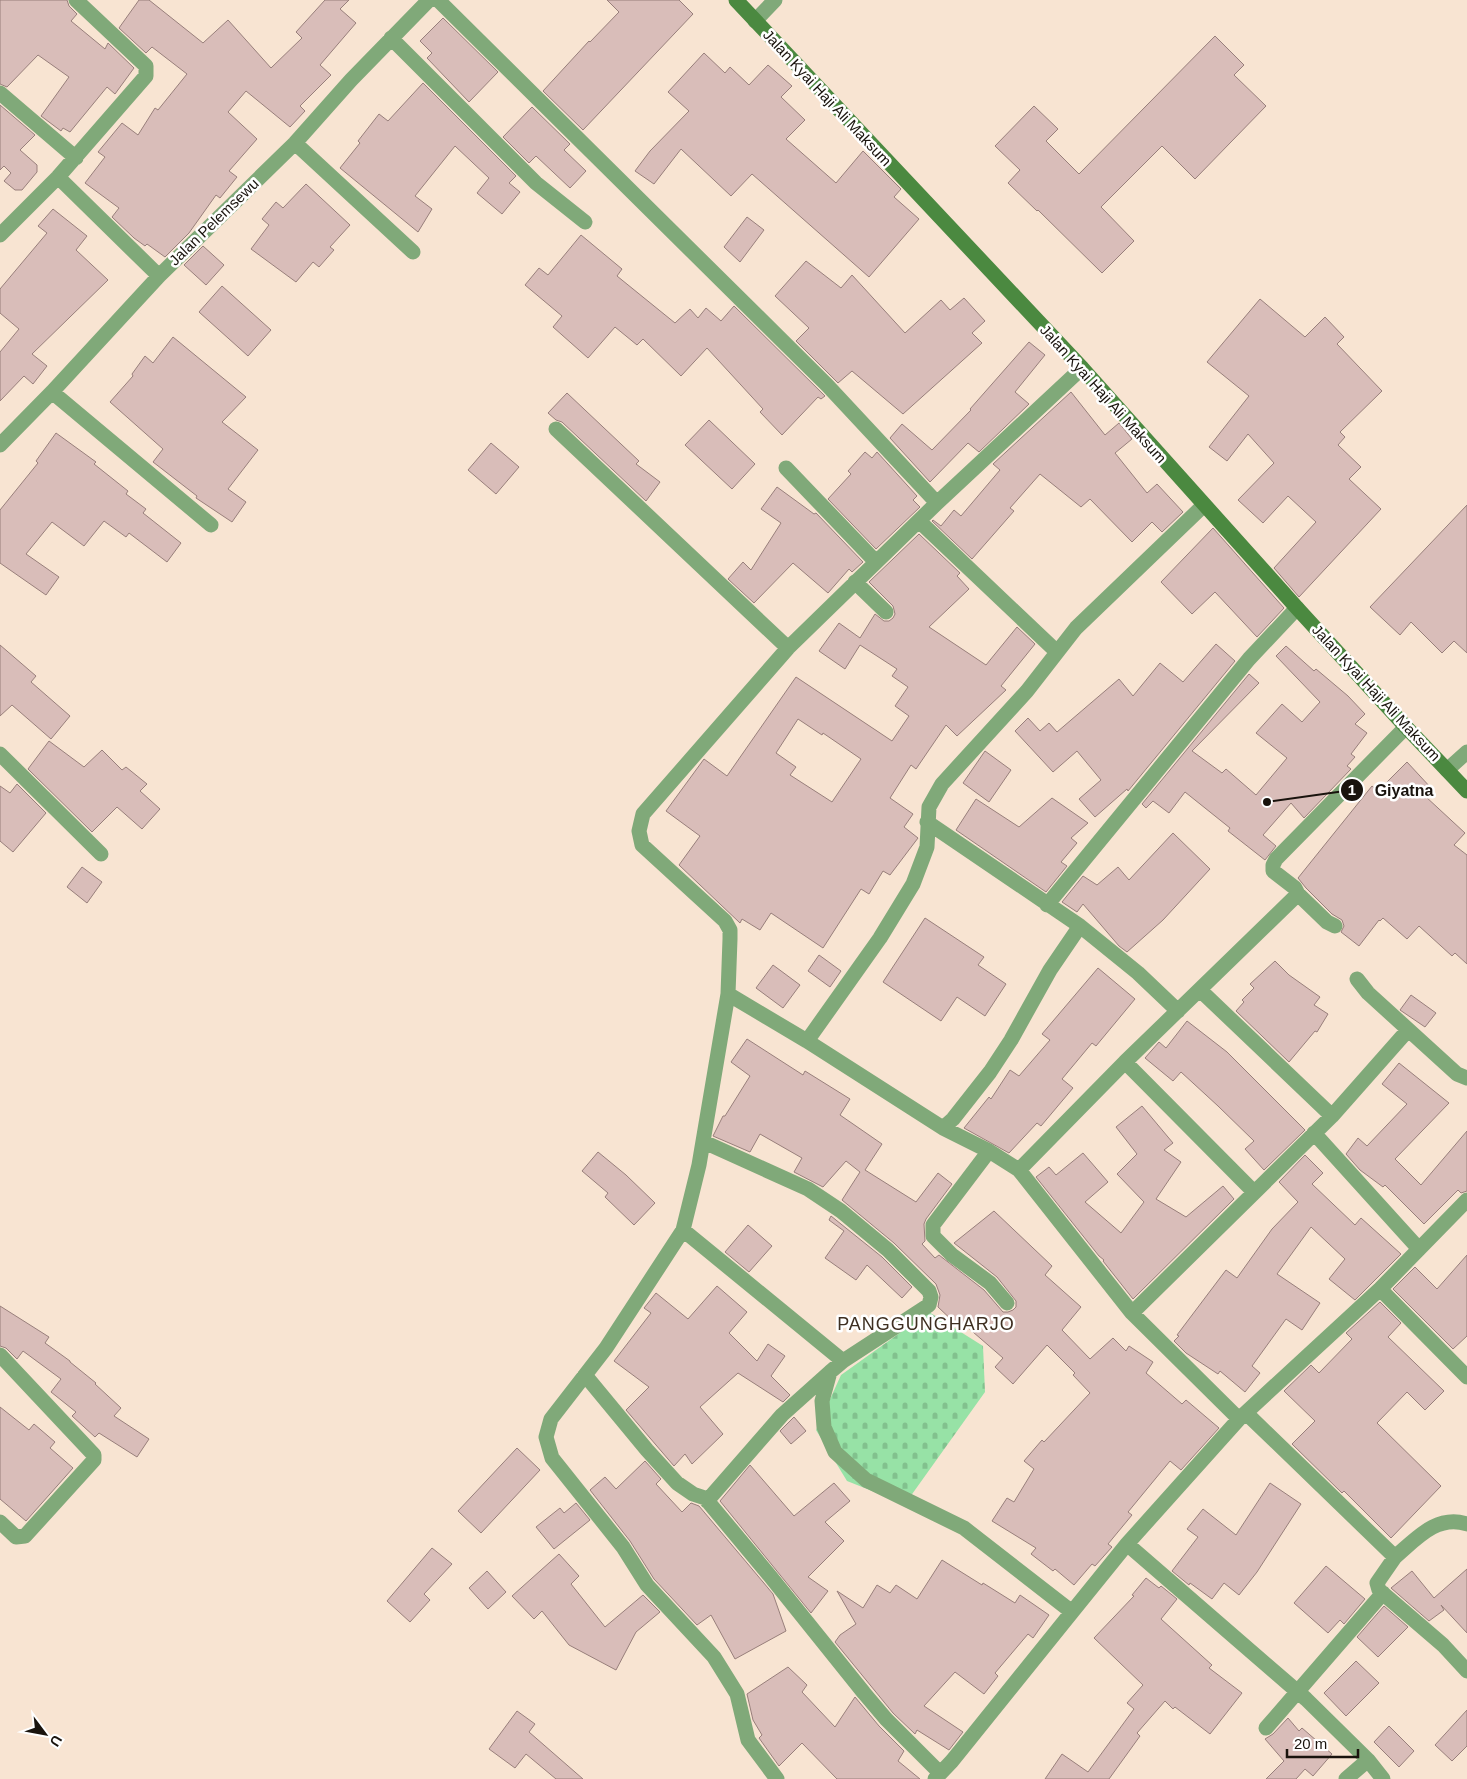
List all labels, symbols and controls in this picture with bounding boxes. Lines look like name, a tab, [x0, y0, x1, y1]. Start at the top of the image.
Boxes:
street label: Jalan Kyai Haji Ali Maksum	[760, 26, 895, 169]
street label: Jalan Pelemsewu	[165, 175, 262, 269]
street label: Jalan Kyai Haji Ali Maksum	[1037, 321, 1170, 466]
street label: Jalan Kyai Haji Ali Maksum	[1309, 621, 1444, 764]
callout: Giyatna	[1339, 775, 1443, 806]
text: 1	[1348, 781, 1356, 798]
text: Giyatna	[1375, 782, 1433, 799]
district label: PANGGUNGHARJO	[837, 1314, 1015, 1334]
north arrow	[20, 1709, 70, 1759]
scale bar	[1287, 1726, 1358, 1758]
text: U	[47, 1732, 65, 1749]
text: 20 m	[1294, 1735, 1327, 1752]

